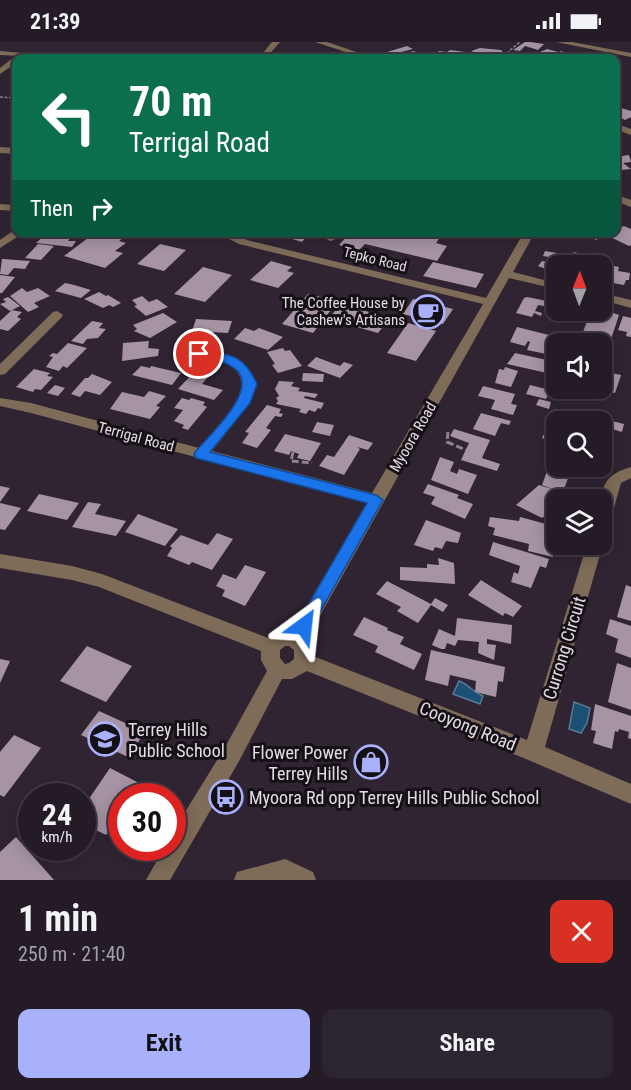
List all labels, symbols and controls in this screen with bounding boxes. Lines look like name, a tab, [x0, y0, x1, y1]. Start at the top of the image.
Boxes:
text: 21:39	[30, 9, 81, 34]
text: 70 m	[129, 77, 212, 126]
icon: left	[30, 78, 108, 156]
text: Terrigal Road	[129, 127, 270, 159]
icon: right	[85, 192, 118, 225]
text: Then	[30, 196, 73, 221]
street label: Tepko Road	[342, 243, 408, 275]
north arrow	[546, 255, 612, 321]
map controls	[546, 255, 612, 555]
place label: The Coffee House by Cashew's Artisans	[282, 294, 405, 329]
cafe icon: The Coffee House by Cashew's Artisans	[410, 294, 446, 330]
pin	[173, 328, 224, 379]
button: sound	[546, 333, 612, 399]
icon: arrive	[182, 337, 215, 370]
street label: Myoora Road	[386, 399, 440, 475]
button: search	[546, 411, 612, 477]
street label: Terrigal Road	[96, 418, 176, 456]
button: layers	[546, 489, 612, 555]
position arrow	[272, 594, 336, 658]
street label: Currong Circuit	[538, 594, 590, 702]
street label: Cooyong Road	[417, 697, 519, 755]
place label: Terrey Hills Public School	[128, 719, 225, 761]
school or university icon: Terrey Hills Public School	[87, 721, 123, 757]
place label: Flower Power Terrey Hills	[252, 742, 349, 784]
shop icon: Flower Power Terrey Hills	[353, 744, 389, 780]
bus stop icon: Myoora Rd opp Terrey Hills Public School	[208, 779, 244, 815]
speed limit sign: 30	[108, 783, 186, 861]
place label: Myoora Rd opp Terrey Hills Public School	[249, 787, 540, 808]
text: 24	[42, 797, 72, 832]
text: km/h	[42, 828, 72, 846]
text: 1 min	[18, 898, 98, 940]
button: close	[550, 900, 613, 963]
text: 250 m · 21:40	[18, 942, 125, 966]
button: Exit	[18, 1009, 310, 1078]
button: Share	[322, 1009, 613, 1078]

